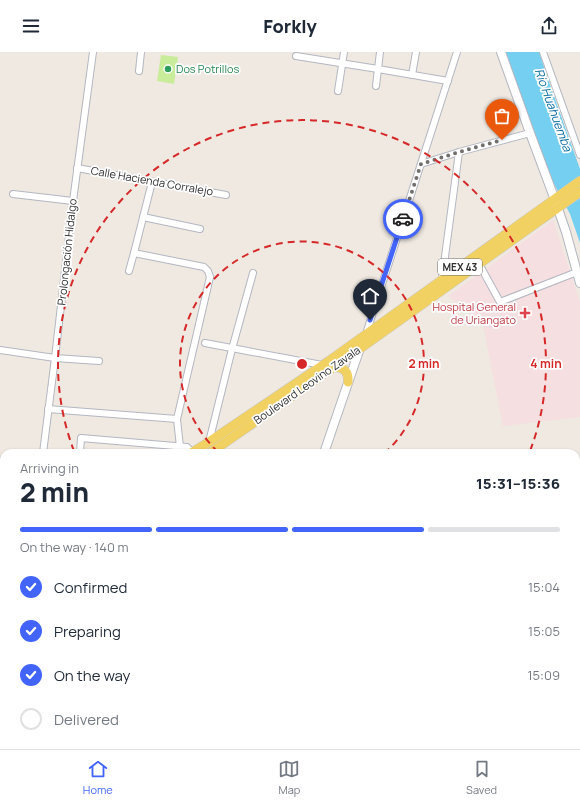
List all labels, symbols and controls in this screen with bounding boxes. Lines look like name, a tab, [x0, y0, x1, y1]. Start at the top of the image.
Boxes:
text: Forkly	[263, 14, 317, 38]
icon: menu	[20, 15, 42, 37]
icon: share	[538, 15, 560, 37]
place label: Dos Potrillos	[176, 61, 239, 76]
marker: Dos Potrillos	[163, 64, 173, 74]
water label: Río Huahuemba	[531, 66, 577, 155]
pin	[485, 99, 519, 140]
icon: bag	[491, 105, 513, 127]
street label: Calle Hacienda Corralejo	[90, 162, 215, 199]
street label: Prolongación Hidalgo	[53, 197, 80, 306]
courier	[383, 199, 423, 239]
icon: car	[392, 208, 414, 230]
road number: MEX 43	[438, 259, 482, 275]
pin	[353, 279, 387, 320]
icon: home	[359, 285, 381, 307]
place label: Hospital General de Uriangato	[433, 299, 516, 327]
marker: Hospital General de Uriangato	[519, 307, 531, 319]
street label: Boulevard Leovino Zavala	[250, 342, 363, 427]
text: 2 min	[408, 355, 440, 372]
text: 4 min	[530, 355, 562, 372]
centre of rings	[295, 357, 309, 371]
text: Arriving in	[20, 459, 79, 477]
text: 15:31–15:36	[476, 473, 560, 494]
text: 2 min	[20, 474, 89, 510]
text: On the way · 140 m	[20, 538, 129, 556]
icon: check	[20, 576, 42, 598]
text: Confirmed	[54, 577, 127, 598]
text: 15:04	[528, 578, 560, 596]
icon: check	[20, 620, 42, 642]
text: Preparing	[54, 621, 121, 642]
text: 15:05	[528, 622, 560, 640]
icon: check	[20, 664, 42, 686]
text: On the way	[54, 665, 130, 686]
text: 15:09	[528, 666, 560, 684]
text: Delivered	[54, 709, 119, 730]
tab: Home	[83, 758, 113, 797]
tab: Map	[278, 758, 300, 797]
tab: Saved	[466, 758, 497, 797]

